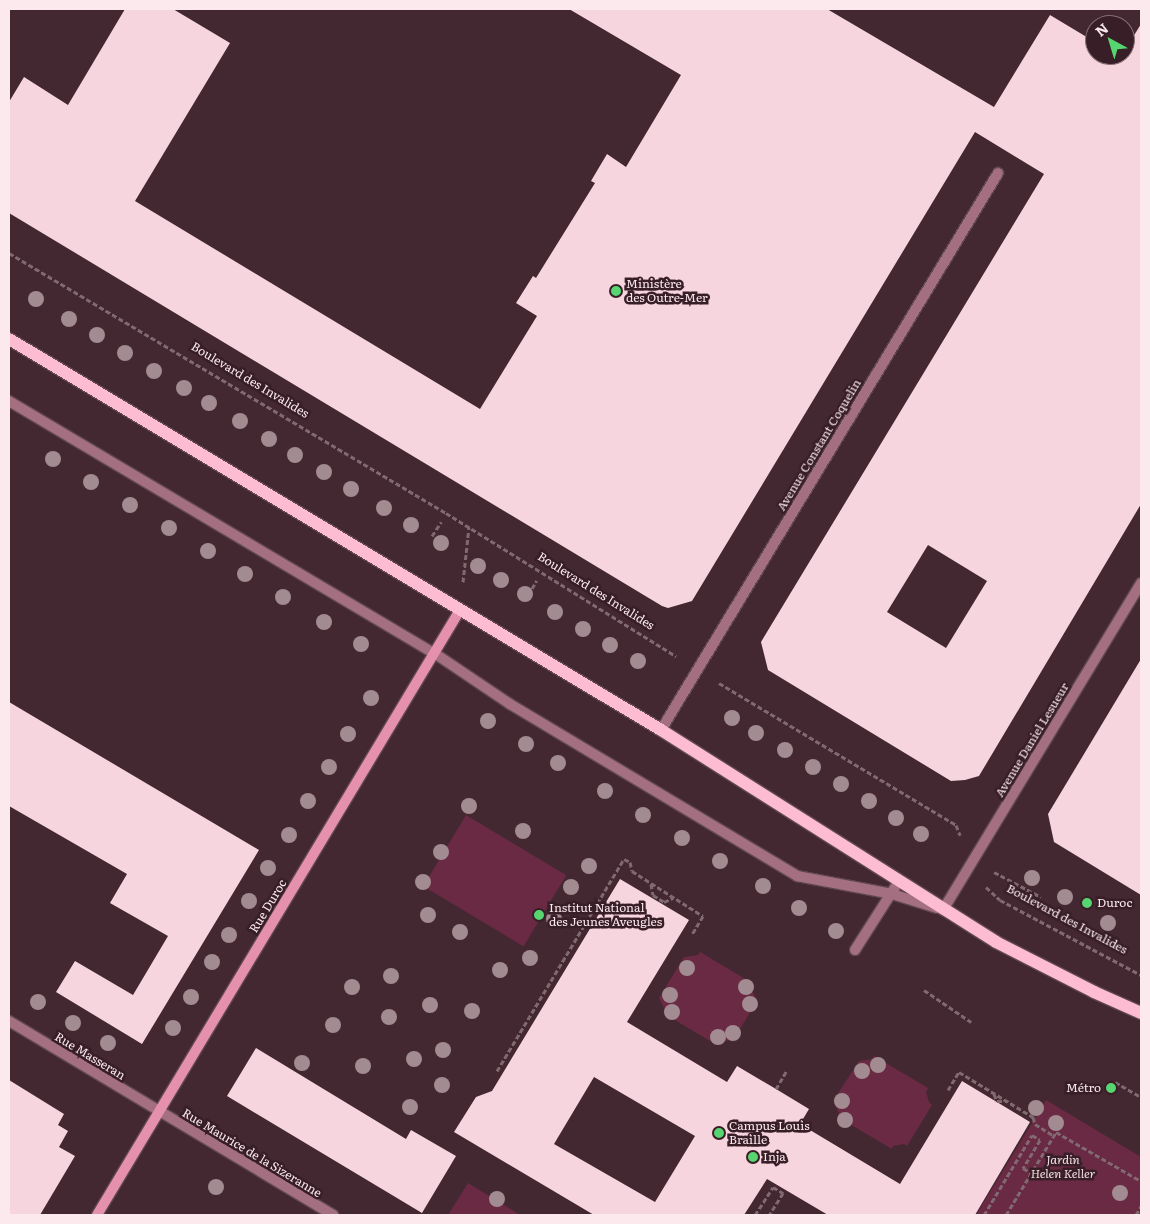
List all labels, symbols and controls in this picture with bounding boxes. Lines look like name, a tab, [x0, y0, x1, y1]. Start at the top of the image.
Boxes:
north arrow	[1085, 15, 1135, 65]
text: N	[1090, 18, 1112, 41]
place label: Ministère des Outre-Mer	[626, 277, 708, 305]
marker: Ministère des Outre-Mer	[610, 285, 622, 297]
street label: Boulevard des Invalides	[189, 339, 311, 421]
street label: Avenue Constant Coquelin	[774, 377, 864, 513]
street label: Boulevard des Invalides	[535, 549, 657, 633]
street label: Avenue Daniel Lesueur	[992, 680, 1072, 800]
street label: Rue Duroc	[246, 877, 290, 935]
street label: Boulevard des Invalides	[1004, 881, 1130, 957]
place label: Duroc	[1097, 896, 1132, 910]
marker: Duroc	[1081, 897, 1093, 909]
place label: Institut National des Jeunes Aveugles	[549, 901, 662, 929]
marker: Institut National des Jeunes Aveugles	[533, 909, 545, 921]
street label: Rue Masseran	[52, 1029, 128, 1083]
place label: Métro	[1066, 1081, 1101, 1095]
marker: Métro	[1105, 1082, 1117, 1094]
street label: Rue Maurice de la Sizeranne	[180, 1106, 324, 1200]
place label: Campus Louis Braille	[729, 1119, 810, 1147]
marker: Campus Louis Braille	[713, 1127, 725, 1139]
place label: Inja	[763, 1150, 786, 1164]
marker: Inja	[747, 1151, 759, 1163]
park label: Jardin Helen Keller	[1031, 1153, 1095, 1181]

